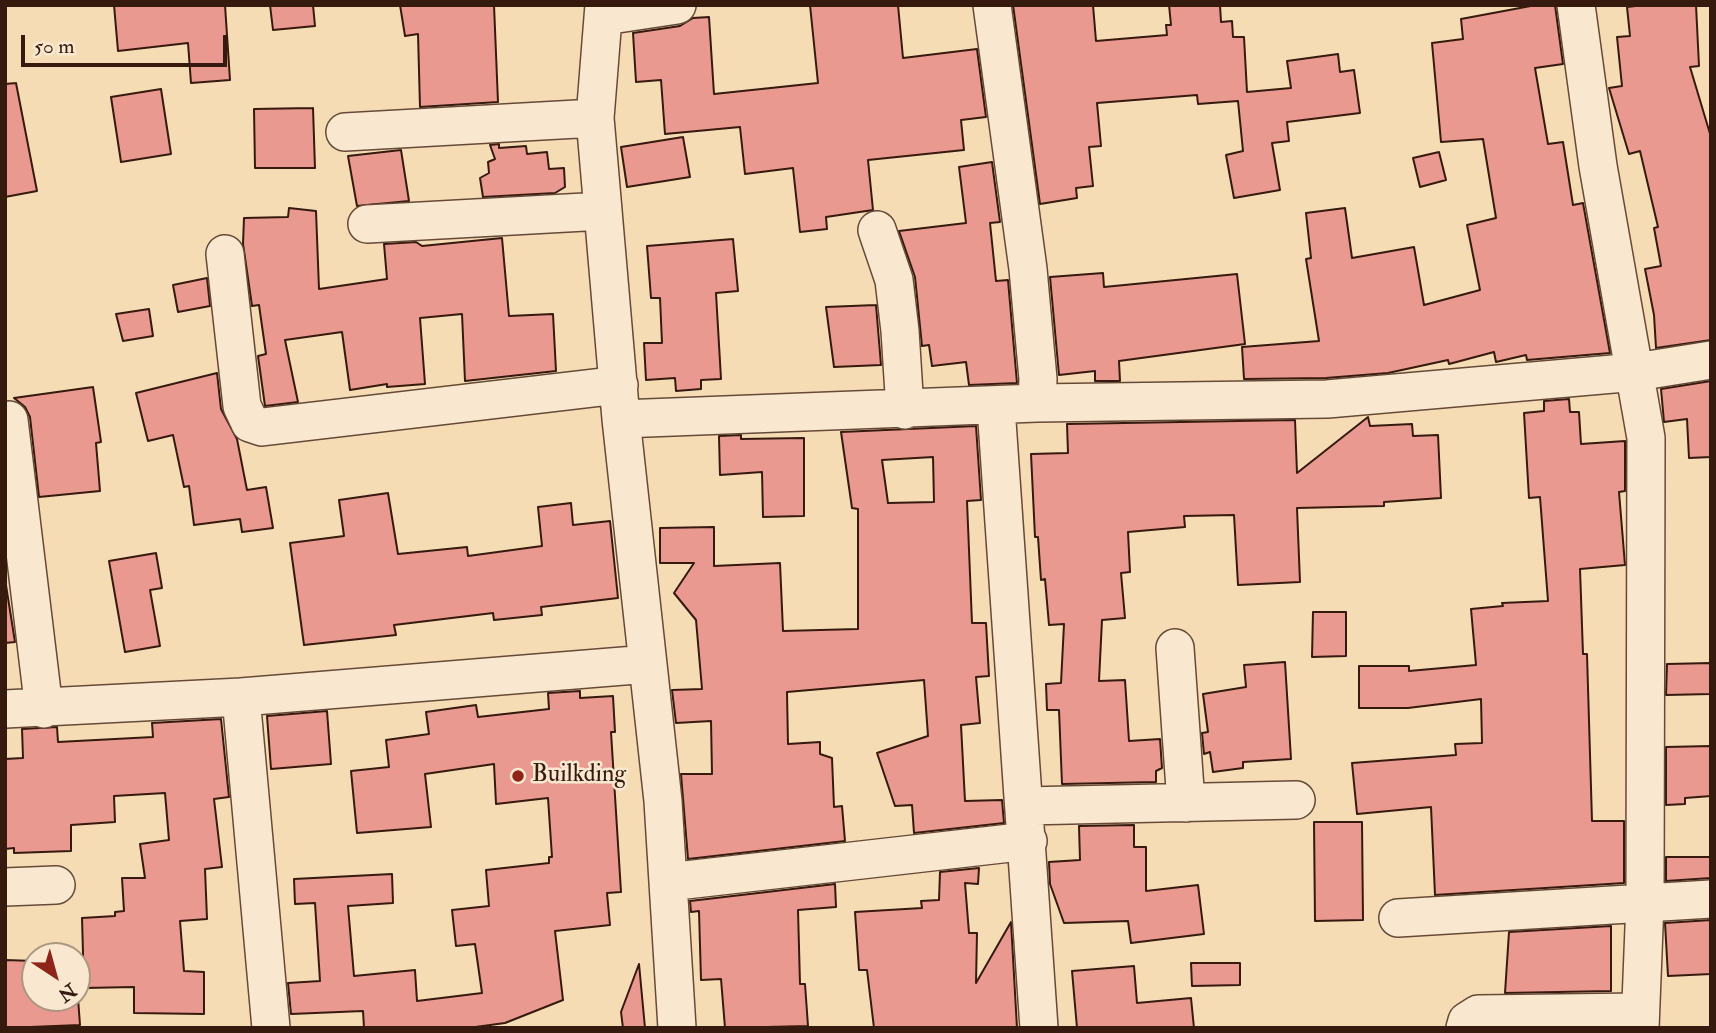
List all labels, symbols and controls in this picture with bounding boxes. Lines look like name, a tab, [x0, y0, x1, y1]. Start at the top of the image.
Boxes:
scale bar	[24, 21, 231, 65]
text: 50 m	[34, 33, 75, 60]
place label: Builkding	[532, 762, 626, 790]
marker: Builkding	[510, 768, 526, 784]
north arrow	[21, 942, 91, 1012]
text: N	[53, 978, 81, 1007]

